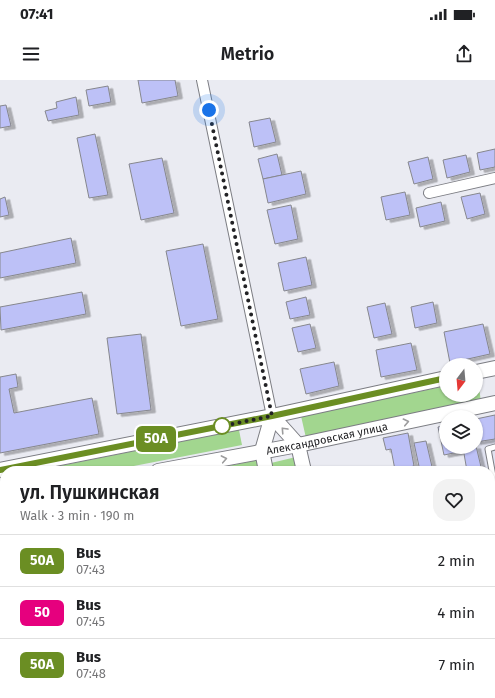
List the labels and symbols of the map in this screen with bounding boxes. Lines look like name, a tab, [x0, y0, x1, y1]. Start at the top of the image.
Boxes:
your location	[199, 100, 219, 120]
north arrow	[439, 358, 483, 402]
unlabelled marker	[213, 417, 231, 435]
one-way arrow	[403, 419, 409, 427]
street label: Александровская улица	[265, 420, 389, 457]
line badge: 50А	[133, 426, 179, 452]
one-way arrow	[282, 427, 289, 435]
one-way arrow	[220, 455, 227, 463]

